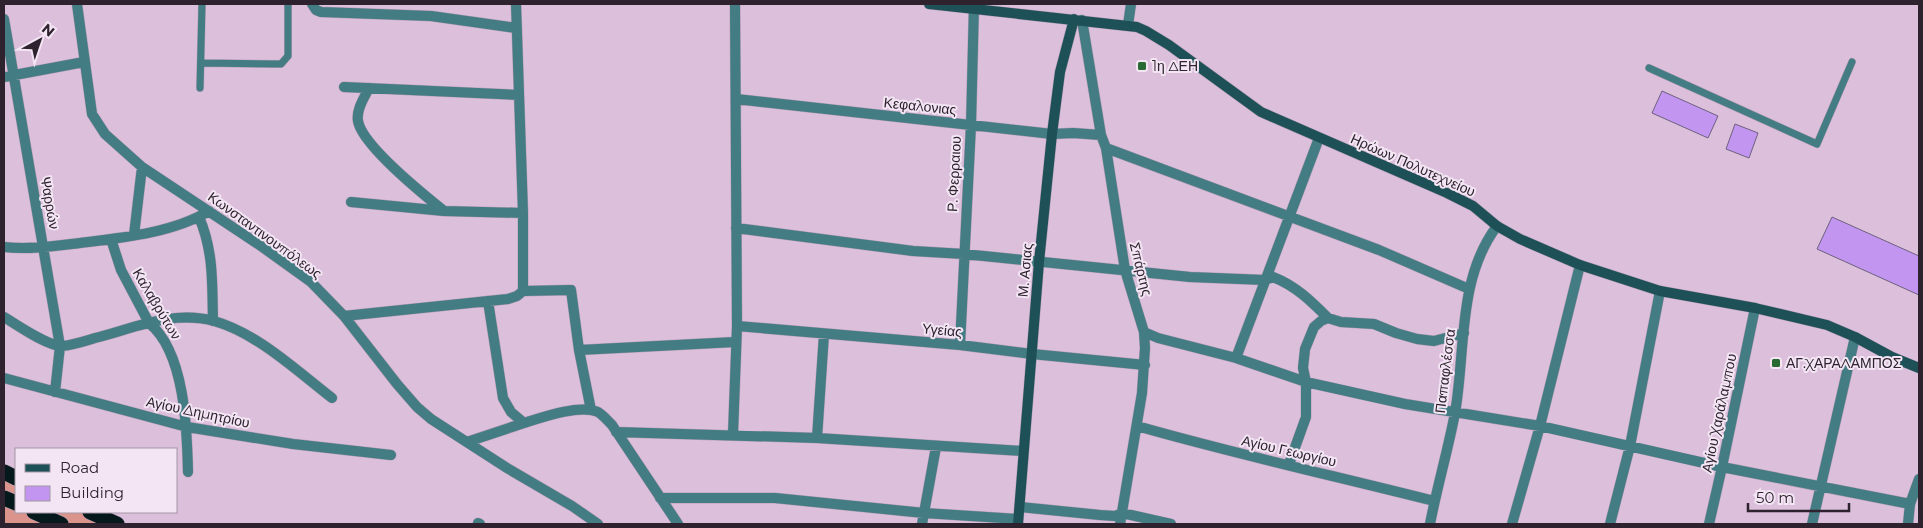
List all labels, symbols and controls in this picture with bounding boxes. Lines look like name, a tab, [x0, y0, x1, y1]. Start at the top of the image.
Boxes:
north arrow	[15, 15, 65, 65]
text: N	[38, 20, 58, 41]
place label: 1η ΔΕΗ	[1152, 57, 1198, 75]
marker: 1η ΔΕΗ	[1136, 60, 1148, 72]
street label: Κεφαλονιας	[883, 93, 958, 119]
street label: Ηρώων Πολυτεχνείου	[1348, 129, 1478, 201]
street label: Ρ. Φερραιου	[943, 136, 965, 212]
street label: Ψαρρών	[37, 175, 63, 231]
street label: Κωνσταντινουπόλεως	[204, 188, 326, 283]
street label: Σπάρτης	[1126, 240, 1156, 298]
street label: Μ. Ασιας	[1014, 242, 1036, 298]
street label: Καλαβρύτων	[129, 265, 185, 343]
street label: Υγείας	[921, 319, 963, 341]
street label: Παπαφλέσσα	[1431, 328, 1459, 414]
street label: Αγίου Χαράλαμπου	[1698, 352, 1740, 474]
place label: ΑΓ.ΧΑΡΑΛΑΜΠΟΣ	[1786, 354, 1902, 372]
marker: ΑΓ.ΧΑΡΑΛΑΜΠΟΣ	[1770, 357, 1782, 369]
street label: Αγίου Δημητρίου	[145, 392, 251, 432]
street label: Αγίου Γεωργίου	[1240, 431, 1338, 471]
legend	[15, 448, 178, 513]
text: Road	[60, 458, 99, 477]
scale bar	[1748, 480, 1849, 512]
text: Building	[60, 483, 124, 502]
text: 50 m	[1756, 488, 1794, 507]

